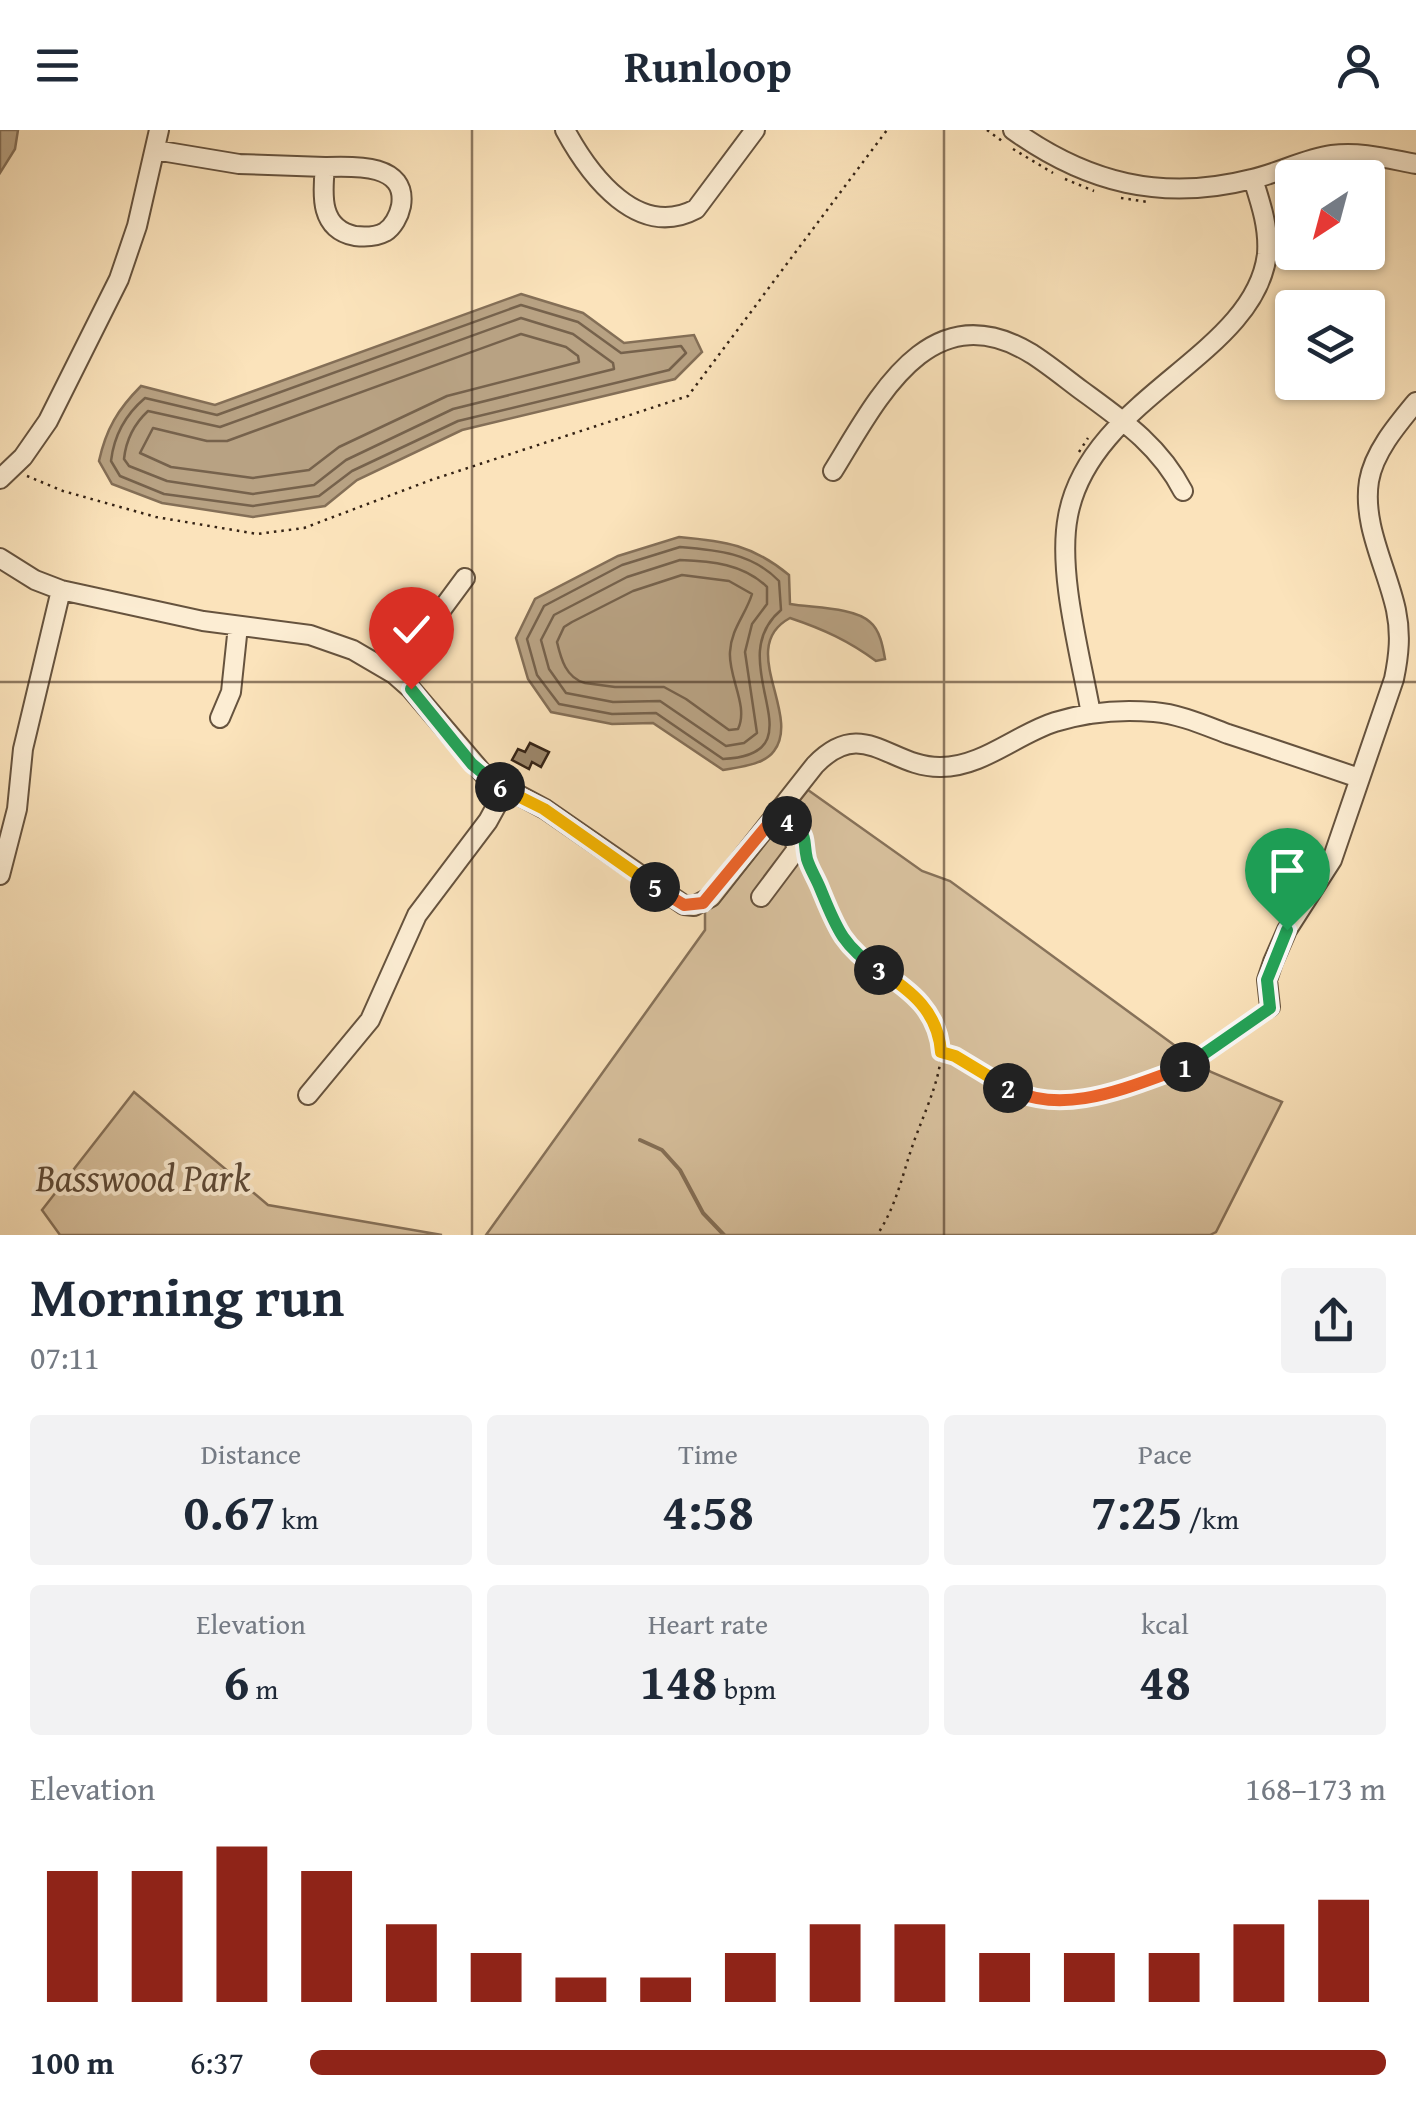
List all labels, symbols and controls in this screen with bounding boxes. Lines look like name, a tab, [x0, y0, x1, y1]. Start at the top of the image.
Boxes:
text: Runloop	[624, 33, 792, 98]
icon: menu	[30, 38, 85, 93]
icon: person	[1331, 38, 1386, 93]
north arrow	[1275, 160, 1385, 270]
map controls	[1275, 160, 1385, 400]
button: layers	[1275, 290, 1385, 400]
pin	[369, 587, 454, 690]
icon: check	[384, 602, 439, 657]
pin: 6	[475, 762, 525, 812]
text: 6	[493, 766, 507, 807]
pin: 4	[762, 796, 812, 846]
text: 4	[780, 800, 794, 841]
pin	[1245, 828, 1330, 931]
icon: arrive	[1260, 843, 1315, 898]
pin: 5	[630, 862, 680, 912]
text: 5	[648, 866, 662, 907]
pin: 3	[854, 945, 904, 995]
text: 3	[872, 949, 886, 990]
pin: 1	[1160, 1042, 1210, 1092]
text: 1	[1178, 1046, 1192, 1087]
pin: 2	[983, 1063, 1033, 1113]
text: 2	[1001, 1067, 1015, 1108]
park label: Basswood Park	[35, 1149, 251, 1205]
text: Morning run	[30, 1256, 344, 1336]
button: share	[1281, 1268, 1386, 1373]
text: 07:11	[30, 1334, 99, 1381]
text: Distance	[201, 1433, 301, 1474]
text: Time	[678, 1433, 738, 1474]
text: Pace	[1138, 1433, 1192, 1474]
text: 0.67	[183, 1474, 275, 1547]
text: 4:58	[662, 1474, 754, 1547]
text: 7:25	[1091, 1474, 1183, 1547]
text: km	[275, 1498, 319, 1539]
text: /km	[1183, 1498, 1239, 1539]
text: Elevation	[196, 1603, 306, 1644]
text: Heart rate	[648, 1603, 768, 1644]
text: kcal	[1141, 1603, 1189, 1644]
text: 6	[224, 1644, 249, 1717]
text: 148	[640, 1644, 718, 1717]
text: 48	[1139, 1644, 1191, 1717]
text: m	[249, 1668, 278, 1709]
text: bpm	[718, 1668, 776, 1709]
text: Elevation	[30, 1765, 155, 1812]
text: 168–173 m	[1245, 1765, 1386, 1812]
text: 100 m	[30, 2039, 114, 2086]
text: 6:37	[190, 2039, 244, 2086]

